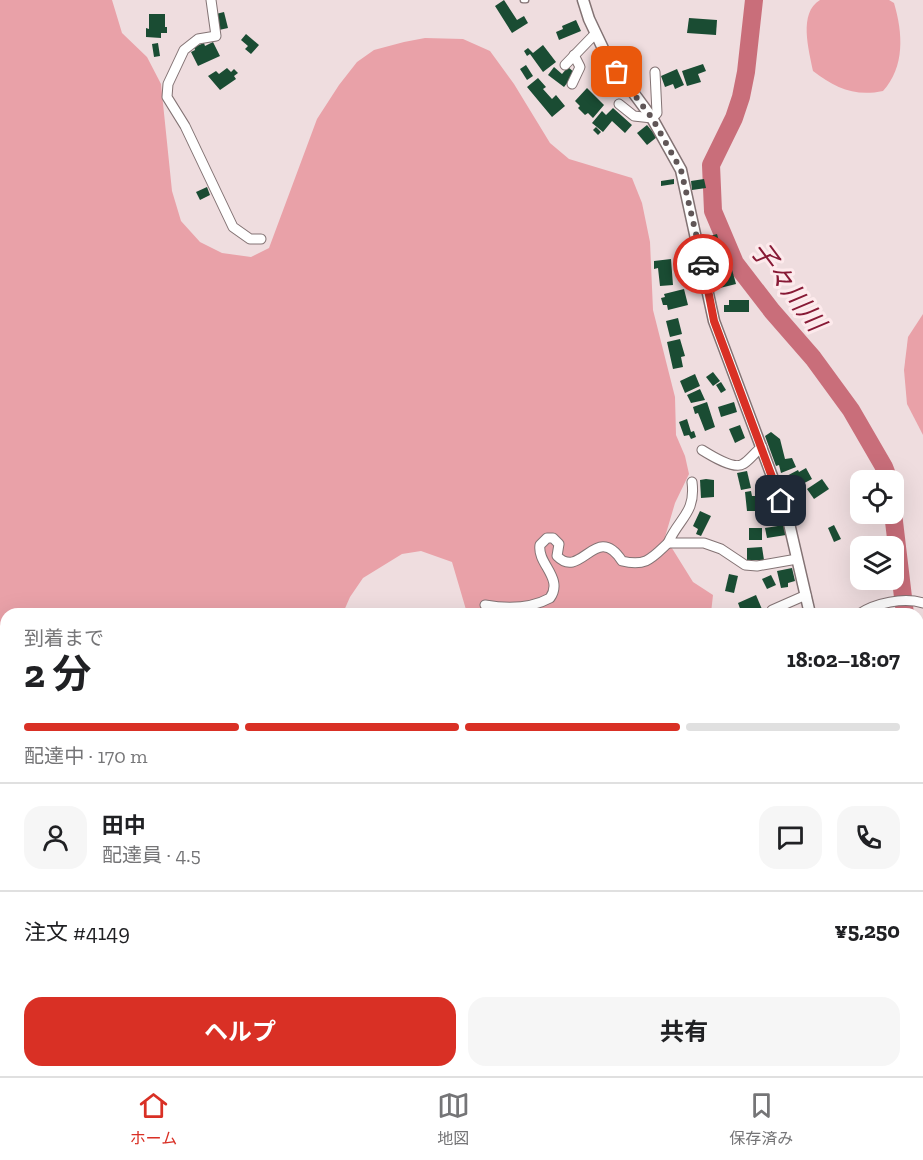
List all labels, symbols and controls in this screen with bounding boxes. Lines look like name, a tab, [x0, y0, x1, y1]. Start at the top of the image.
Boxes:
pin	[591, 46, 642, 97]
icon: bag	[600, 55, 633, 88]
courier	[673, 234, 733, 294]
water label: 子々川川	[744, 235, 834, 340]
icon: car	[687, 248, 720, 281]
map controls	[850, 470, 904, 590]
button: locate	[850, 470, 904, 524]
pin	[755, 475, 806, 526]
icon: home	[764, 484, 797, 517]
button: layers	[850, 536, 904, 590]
text: 到着まで	[24, 626, 104, 650]
text: 18:02–18:07	[787, 646, 900, 673]
text: 2 分	[24, 650, 91, 697]
text: 配達中 · 170 m	[24, 744, 148, 768]
button: person	[24, 806, 87, 869]
button: chat	[759, 806, 822, 869]
button: phone	[837, 806, 900, 869]
text: 田中	[102, 812, 146, 839]
text: 配達員 · 4.5	[102, 843, 201, 867]
text: ¥5,250	[835, 917, 900, 944]
text: 注文 #4149	[24, 919, 130, 946]
button: ヘルプ	[24, 997, 456, 1066]
button: 共有	[468, 997, 900, 1066]
tab: ホーム	[130, 1089, 177, 1149]
tab: 地図	[437, 1089, 470, 1149]
tab: 保存済み	[729, 1089, 793, 1149]

